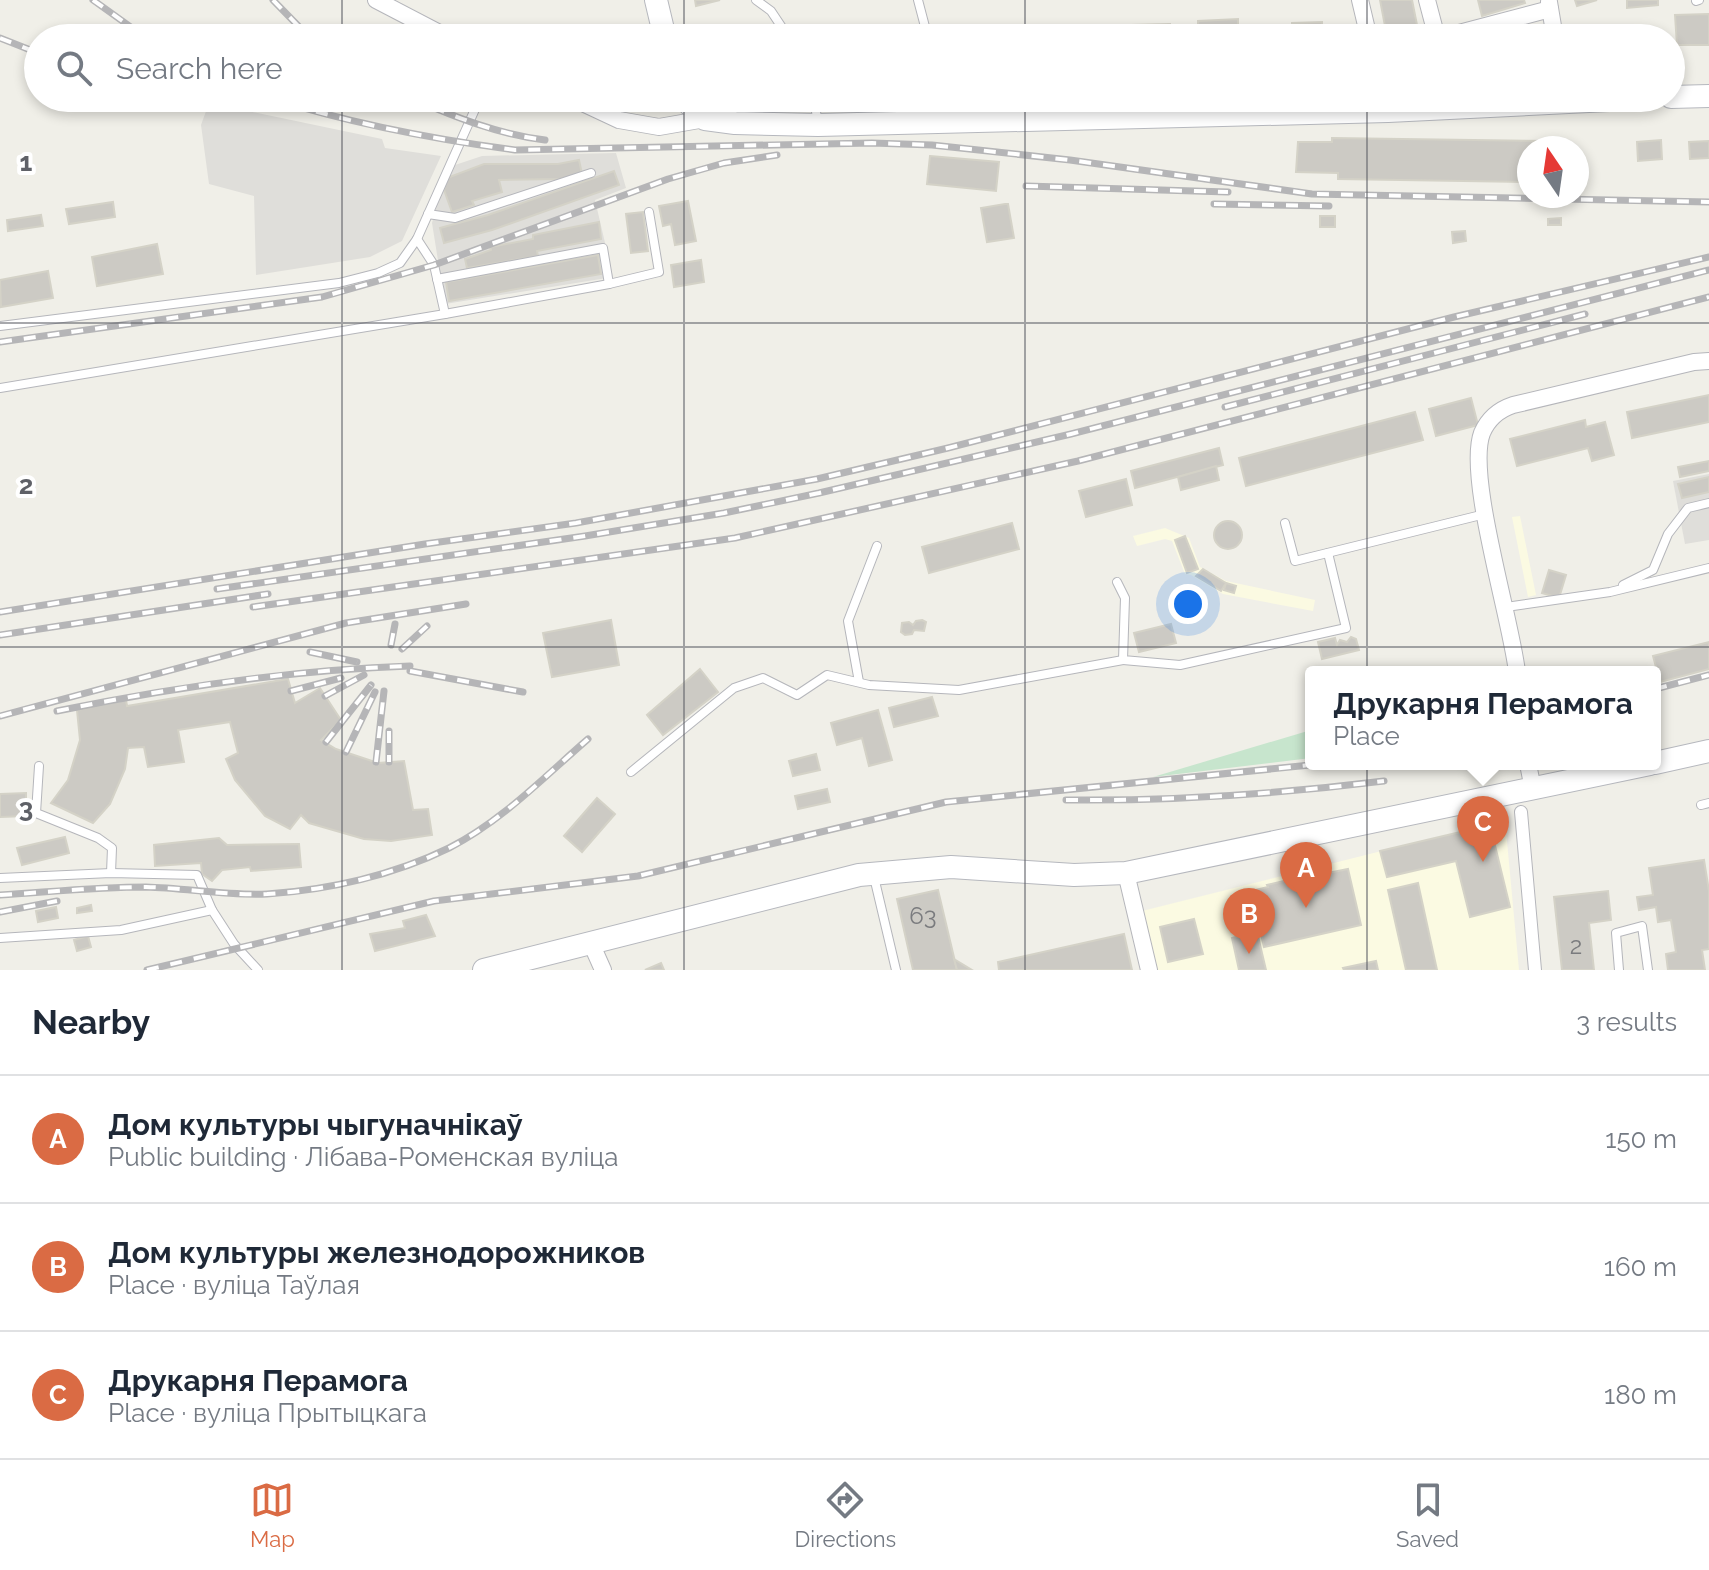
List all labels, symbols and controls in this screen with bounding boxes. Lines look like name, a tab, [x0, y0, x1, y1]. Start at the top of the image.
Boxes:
search box	[24, 24, 1685, 112]
icon: search	[52, 46, 96, 90]
text: Search here	[116, 51, 283, 86]
north arrow	[1517, 136, 1589, 208]
text: 1	[20, 147, 33, 177]
text: 2	[19, 470, 33, 500]
your location	[1168, 584, 1208, 624]
popup	[1305, 666, 1661, 770]
text: Друкарня Перамога	[1333, 686, 1633, 721]
text: Place	[1333, 721, 1400, 751]
text: 3	[19, 793, 33, 823]
pin: C	[1457, 796, 1509, 862]
pin: A	[1280, 842, 1332, 908]
pin: B	[1223, 888, 1275, 954]
house number: 63	[909, 901, 937, 930]
house number: 2	[1570, 931, 1582, 960]
text: Nearby	[32, 1002, 150, 1042]
text: 3 results	[1576, 1007, 1677, 1037]
text: Дом культуры чыгуначнікаў	[108, 1107, 523, 1142]
text: A	[49, 1124, 67, 1154]
text: 150 m	[1605, 1124, 1677, 1154]
text: Public building · Лібава-Роменская вуліца	[108, 1142, 618, 1172]
text: Дом культуры железнодорожников	[108, 1235, 645, 1270]
text: B	[49, 1252, 67, 1282]
text: 160 m	[1604, 1252, 1677, 1282]
text: Place · вуліца Таўлая	[108, 1270, 360, 1300]
text: Друкарня Перамога	[108, 1363, 408, 1398]
text: C	[49, 1380, 67, 1410]
text: 180 m	[1604, 1380, 1677, 1410]
text: Place · вуліца Прытыцкага	[108, 1398, 427, 1428]
tab: Map	[250, 1478, 295, 1552]
tab: Directions	[795, 1478, 896, 1552]
tab: Saved	[1396, 1478, 1459, 1552]

